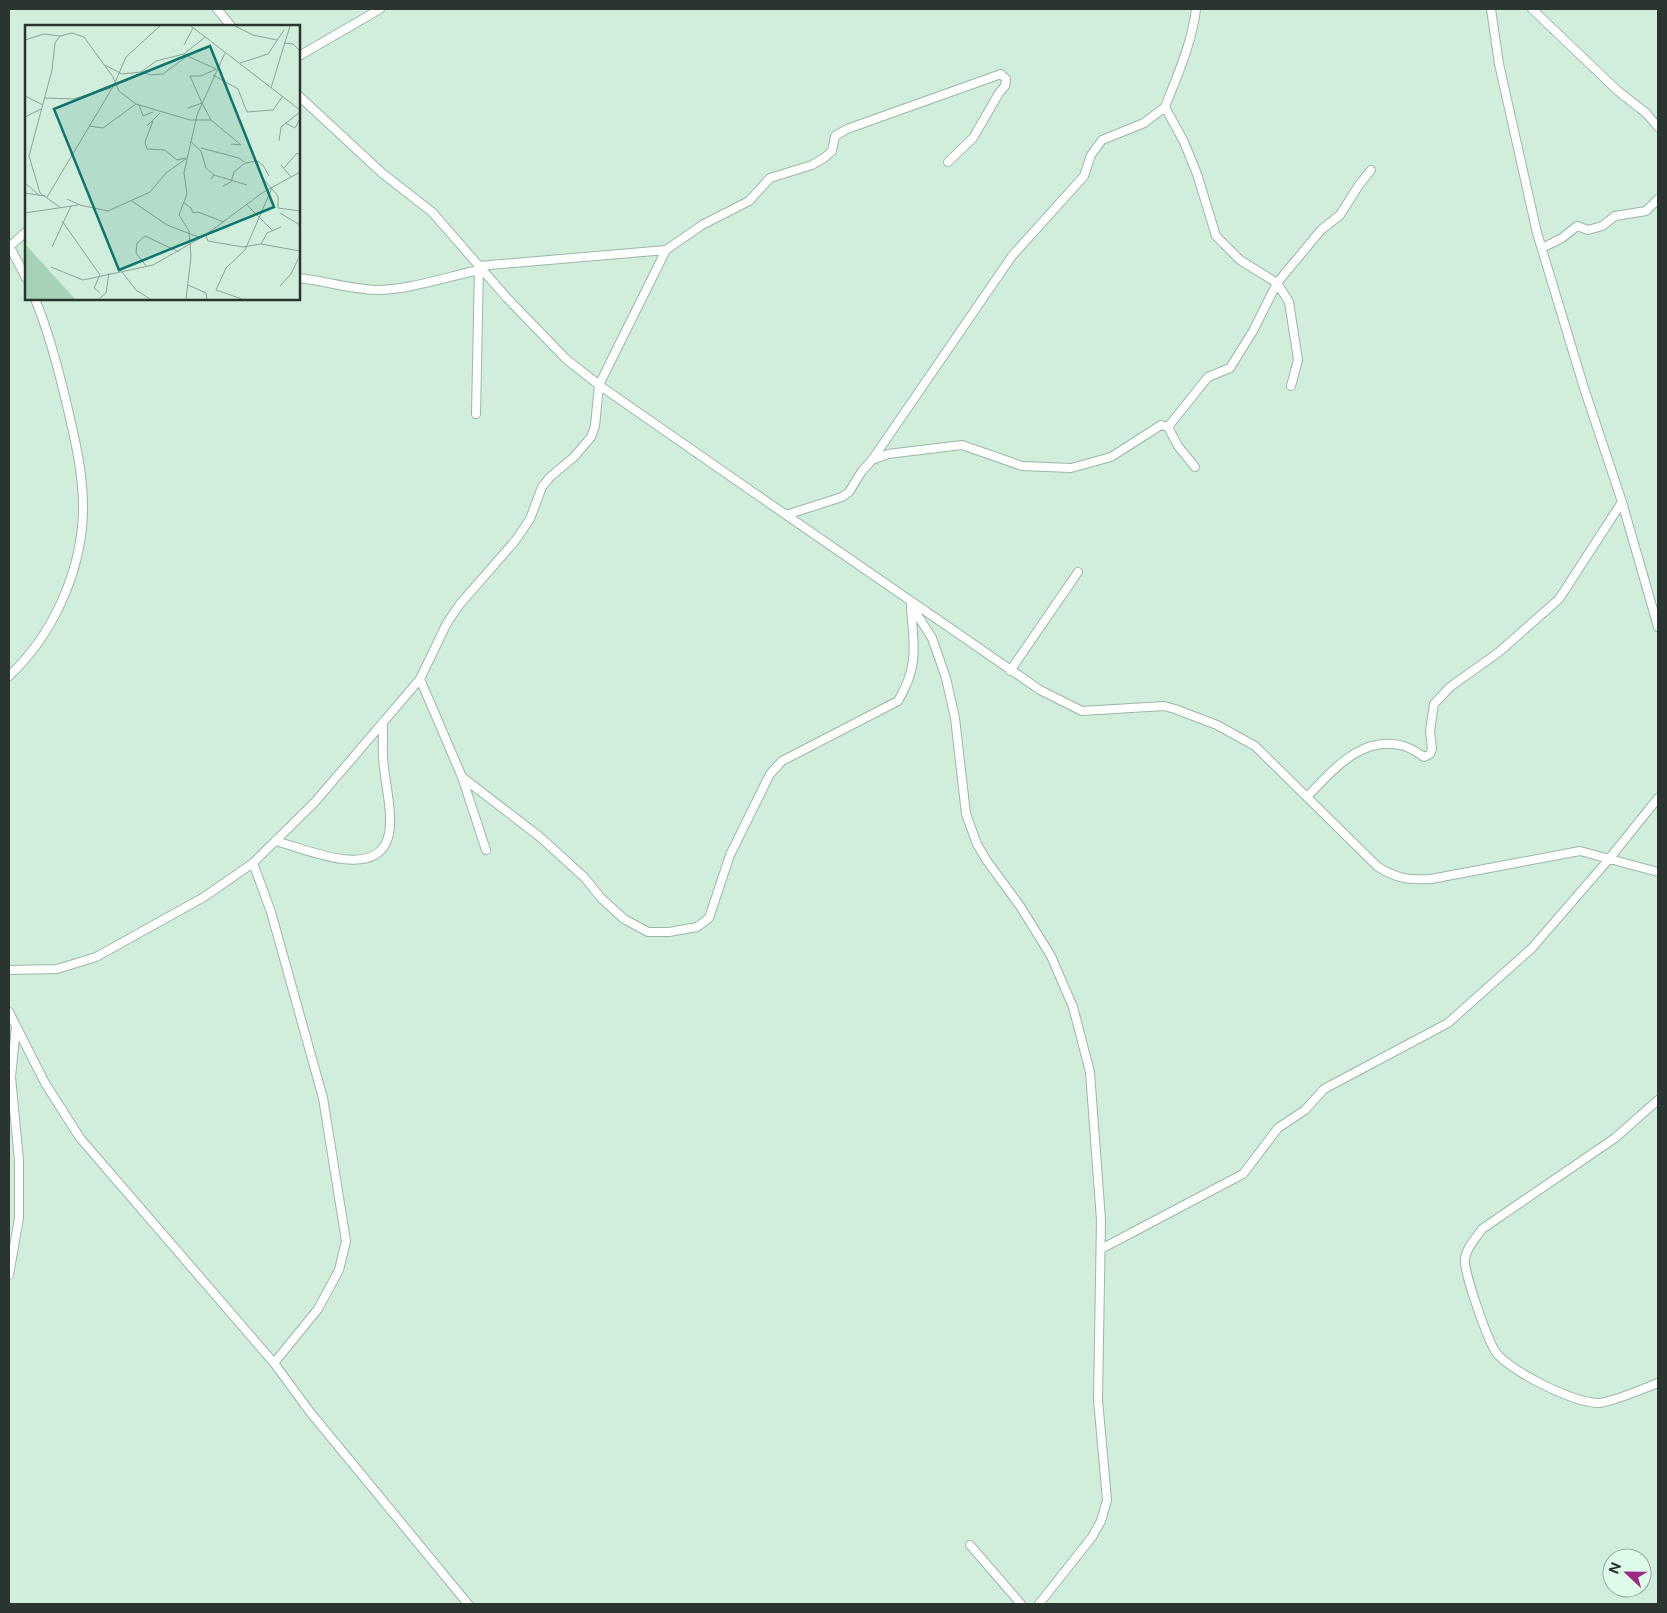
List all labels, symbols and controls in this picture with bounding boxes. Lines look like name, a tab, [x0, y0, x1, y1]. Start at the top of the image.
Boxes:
inset map	[25, 25, 300, 300]
north arrow	[1602, 1548, 1652, 1598]
text: N	[1605, 1560, 1624, 1576]

